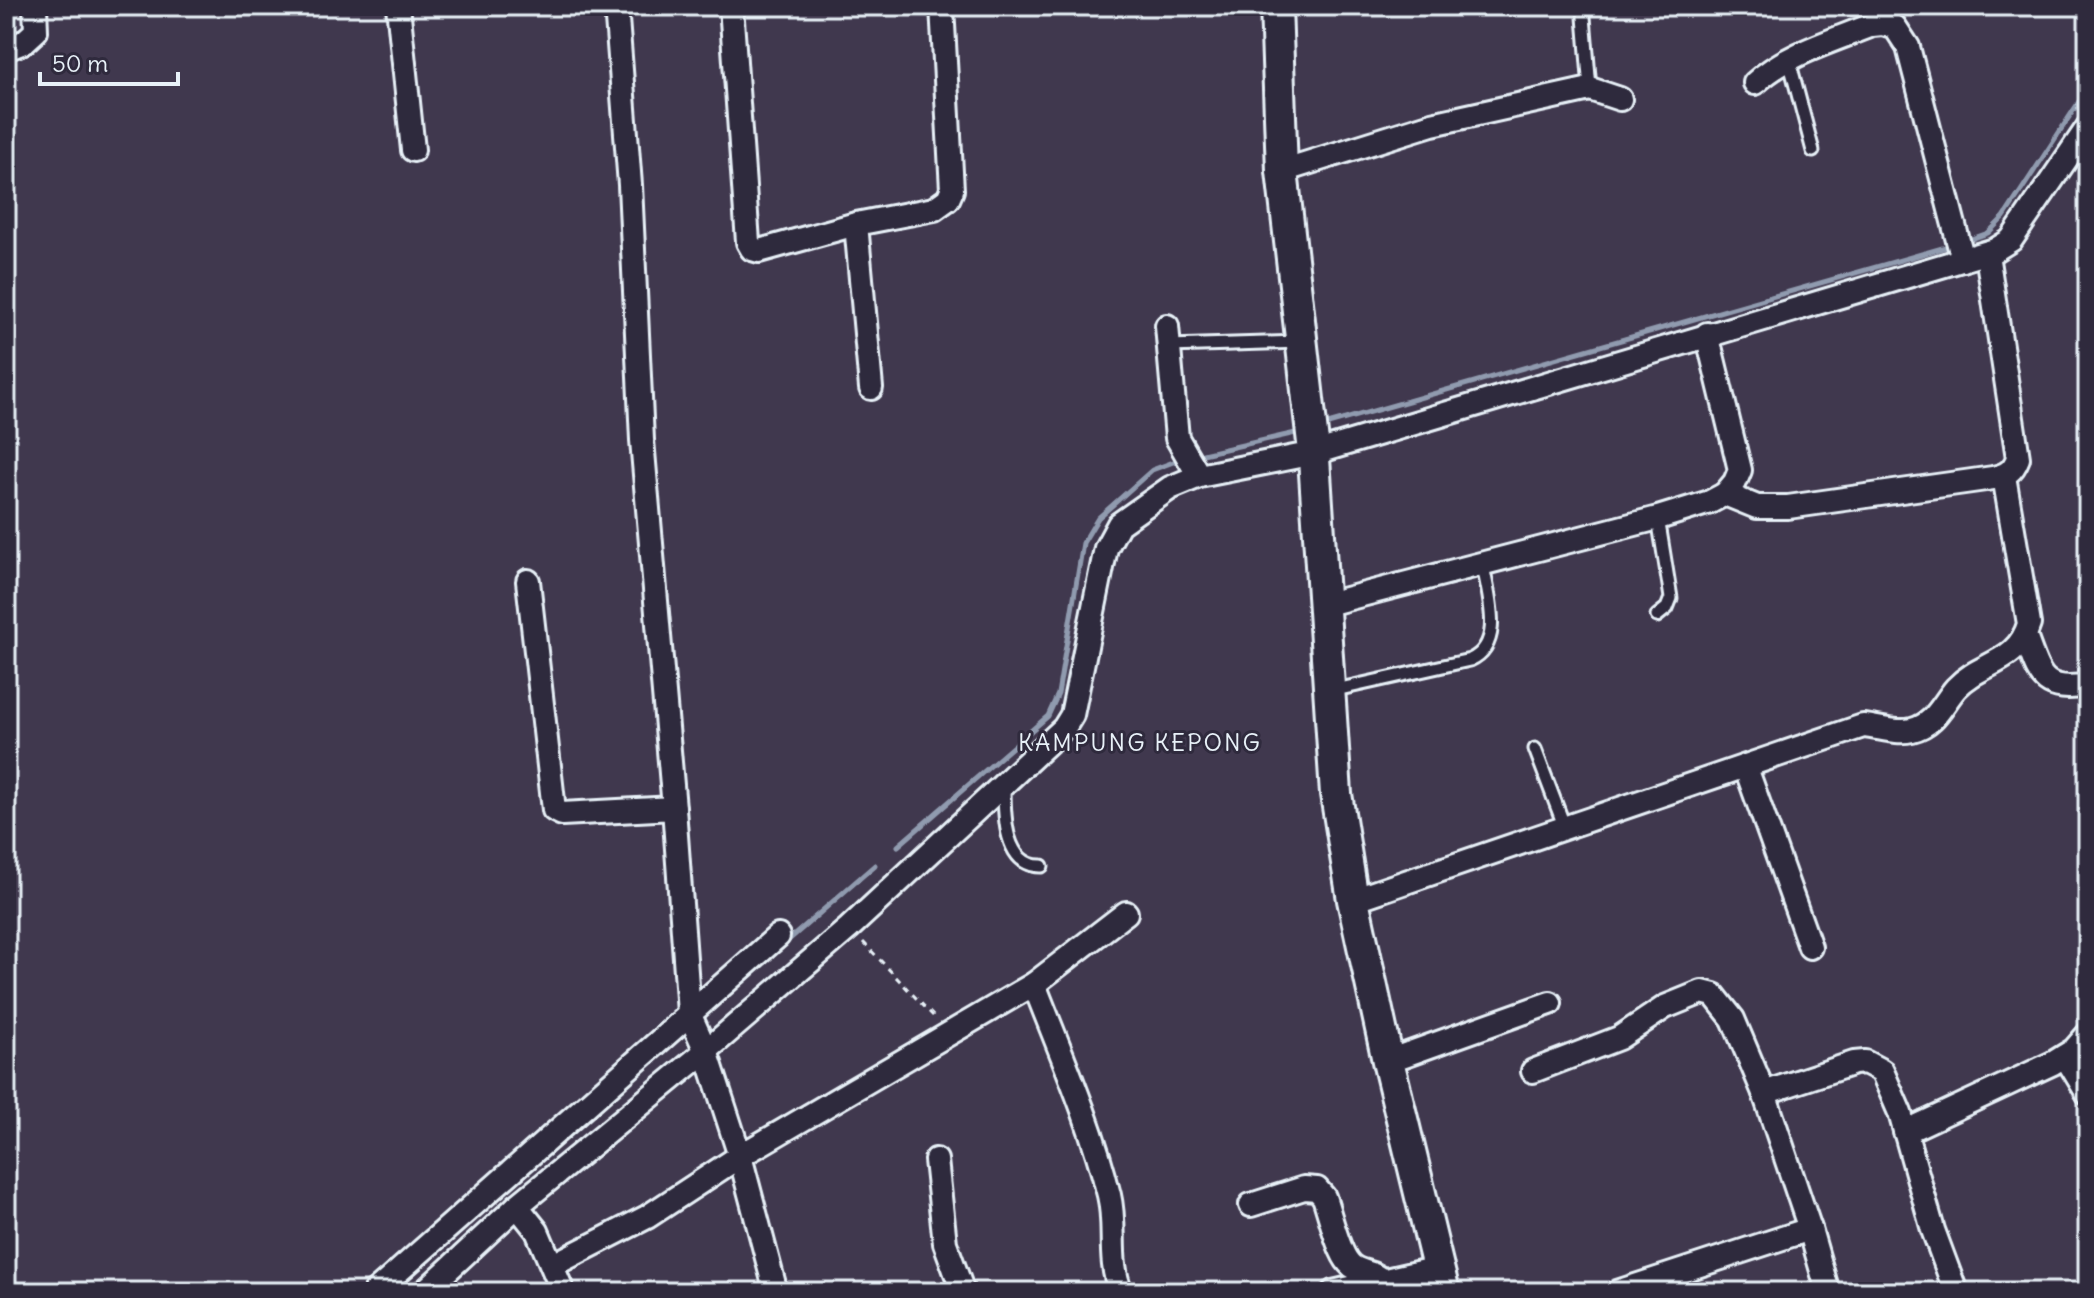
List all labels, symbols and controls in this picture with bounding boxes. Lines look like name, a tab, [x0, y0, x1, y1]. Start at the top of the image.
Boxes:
scale bar	[40, 36, 178, 86]
text: 50 m	[52, 48, 108, 78]
district label: KAMPUNG KEPONG	[1018, 727, 1262, 757]

